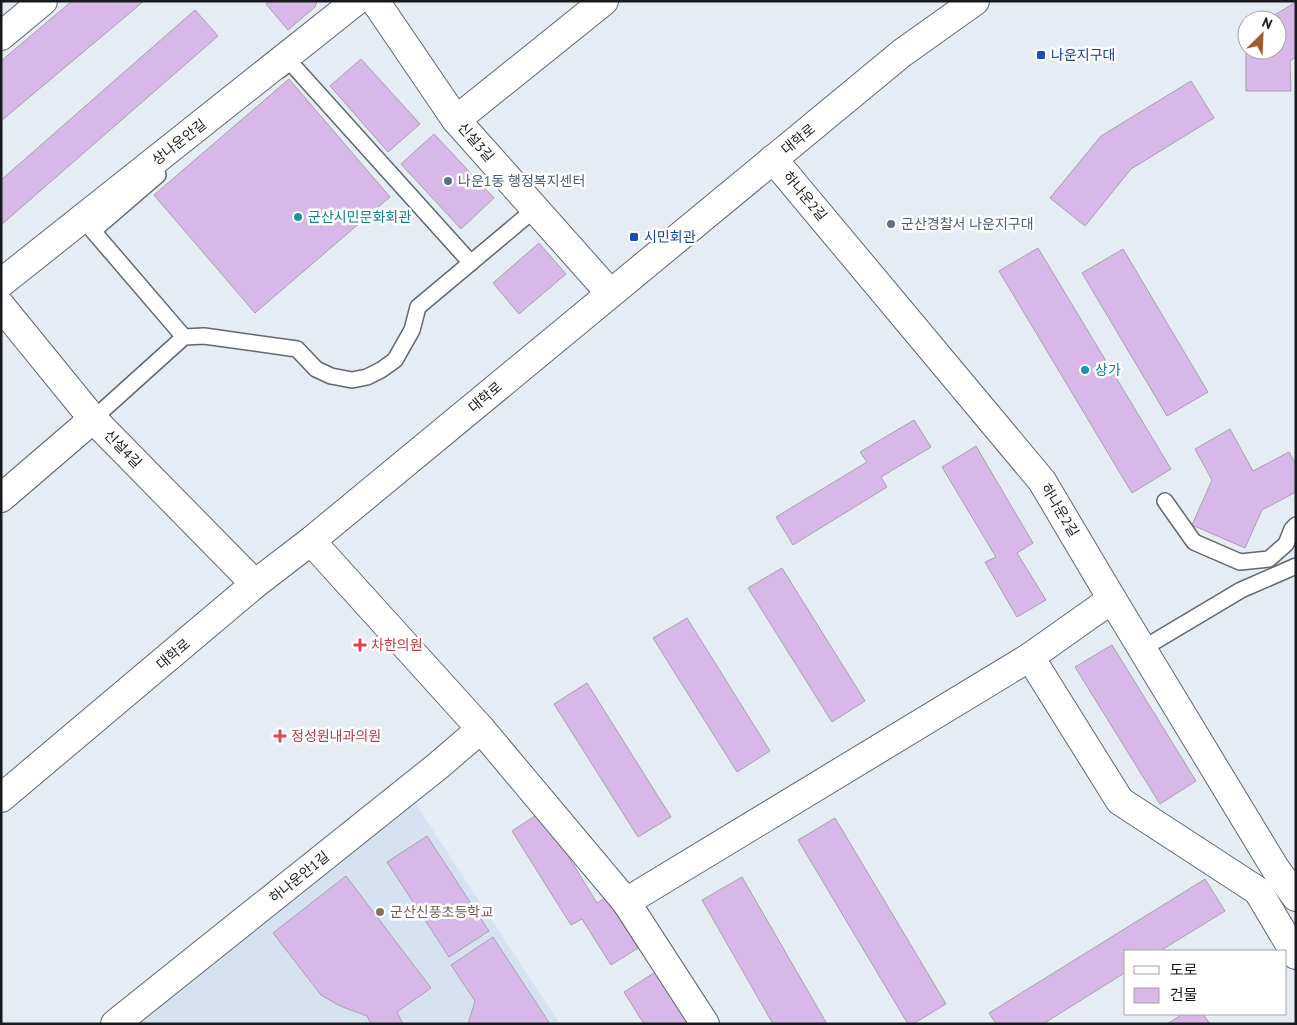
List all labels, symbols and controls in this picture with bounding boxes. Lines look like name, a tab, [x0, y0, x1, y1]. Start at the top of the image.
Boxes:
north arrow	[1237, 10, 1287, 60]
text: N	[1259, 13, 1275, 33]
place label: 나운지구대	[1051, 46, 1115, 64]
marker: 나운지구대	[1035, 49, 1047, 61]
street label: 상나운안길	[148, 115, 210, 169]
street label: 신설3길	[454, 119, 498, 165]
street label: 대학로	[777, 120, 819, 158]
street label: 하나운2길	[779, 168, 831, 224]
place label: 나운1동 행정복지센터	[458, 172, 585, 190]
marker: 나운1동 행정복지센터	[442, 175, 454, 187]
place label: 군산시민문화회관	[308, 208, 411, 226]
marker: 군산시민문화회관	[292, 211, 304, 223]
place label: 군산경찰서 나운지구대	[901, 215, 1034, 233]
marker: 군산경찰서 나운지구대	[885, 218, 897, 230]
place label: 시민회관	[644, 228, 696, 246]
marker: 시민회관	[628, 231, 640, 243]
place label: 상가	[1095, 361, 1121, 379]
marker: 상가	[1079, 364, 1091, 376]
street label: 대학로	[464, 378, 506, 416]
street label: 신설4길	[100, 426, 146, 472]
street label: 하나운2길	[1037, 480, 1083, 540]
street label: 대학로	[152, 635, 194, 673]
place label: 차한의원	[371, 636, 423, 654]
marker: 차한의원	[353, 638, 367, 652]
place label: 정성원내과의원	[291, 727, 381, 745]
marker: 정성원내과의원	[273, 729, 287, 743]
street label: 하나운안1길	[265, 847, 333, 907]
place label: 군산신풍초등학교	[390, 903, 493, 921]
marker: 군산신풍초등학교	[374, 906, 386, 918]
legend	[1124, 950, 1287, 1015]
text: 도로	[1170, 960, 1198, 979]
text: 건물	[1170, 985, 1198, 1004]

